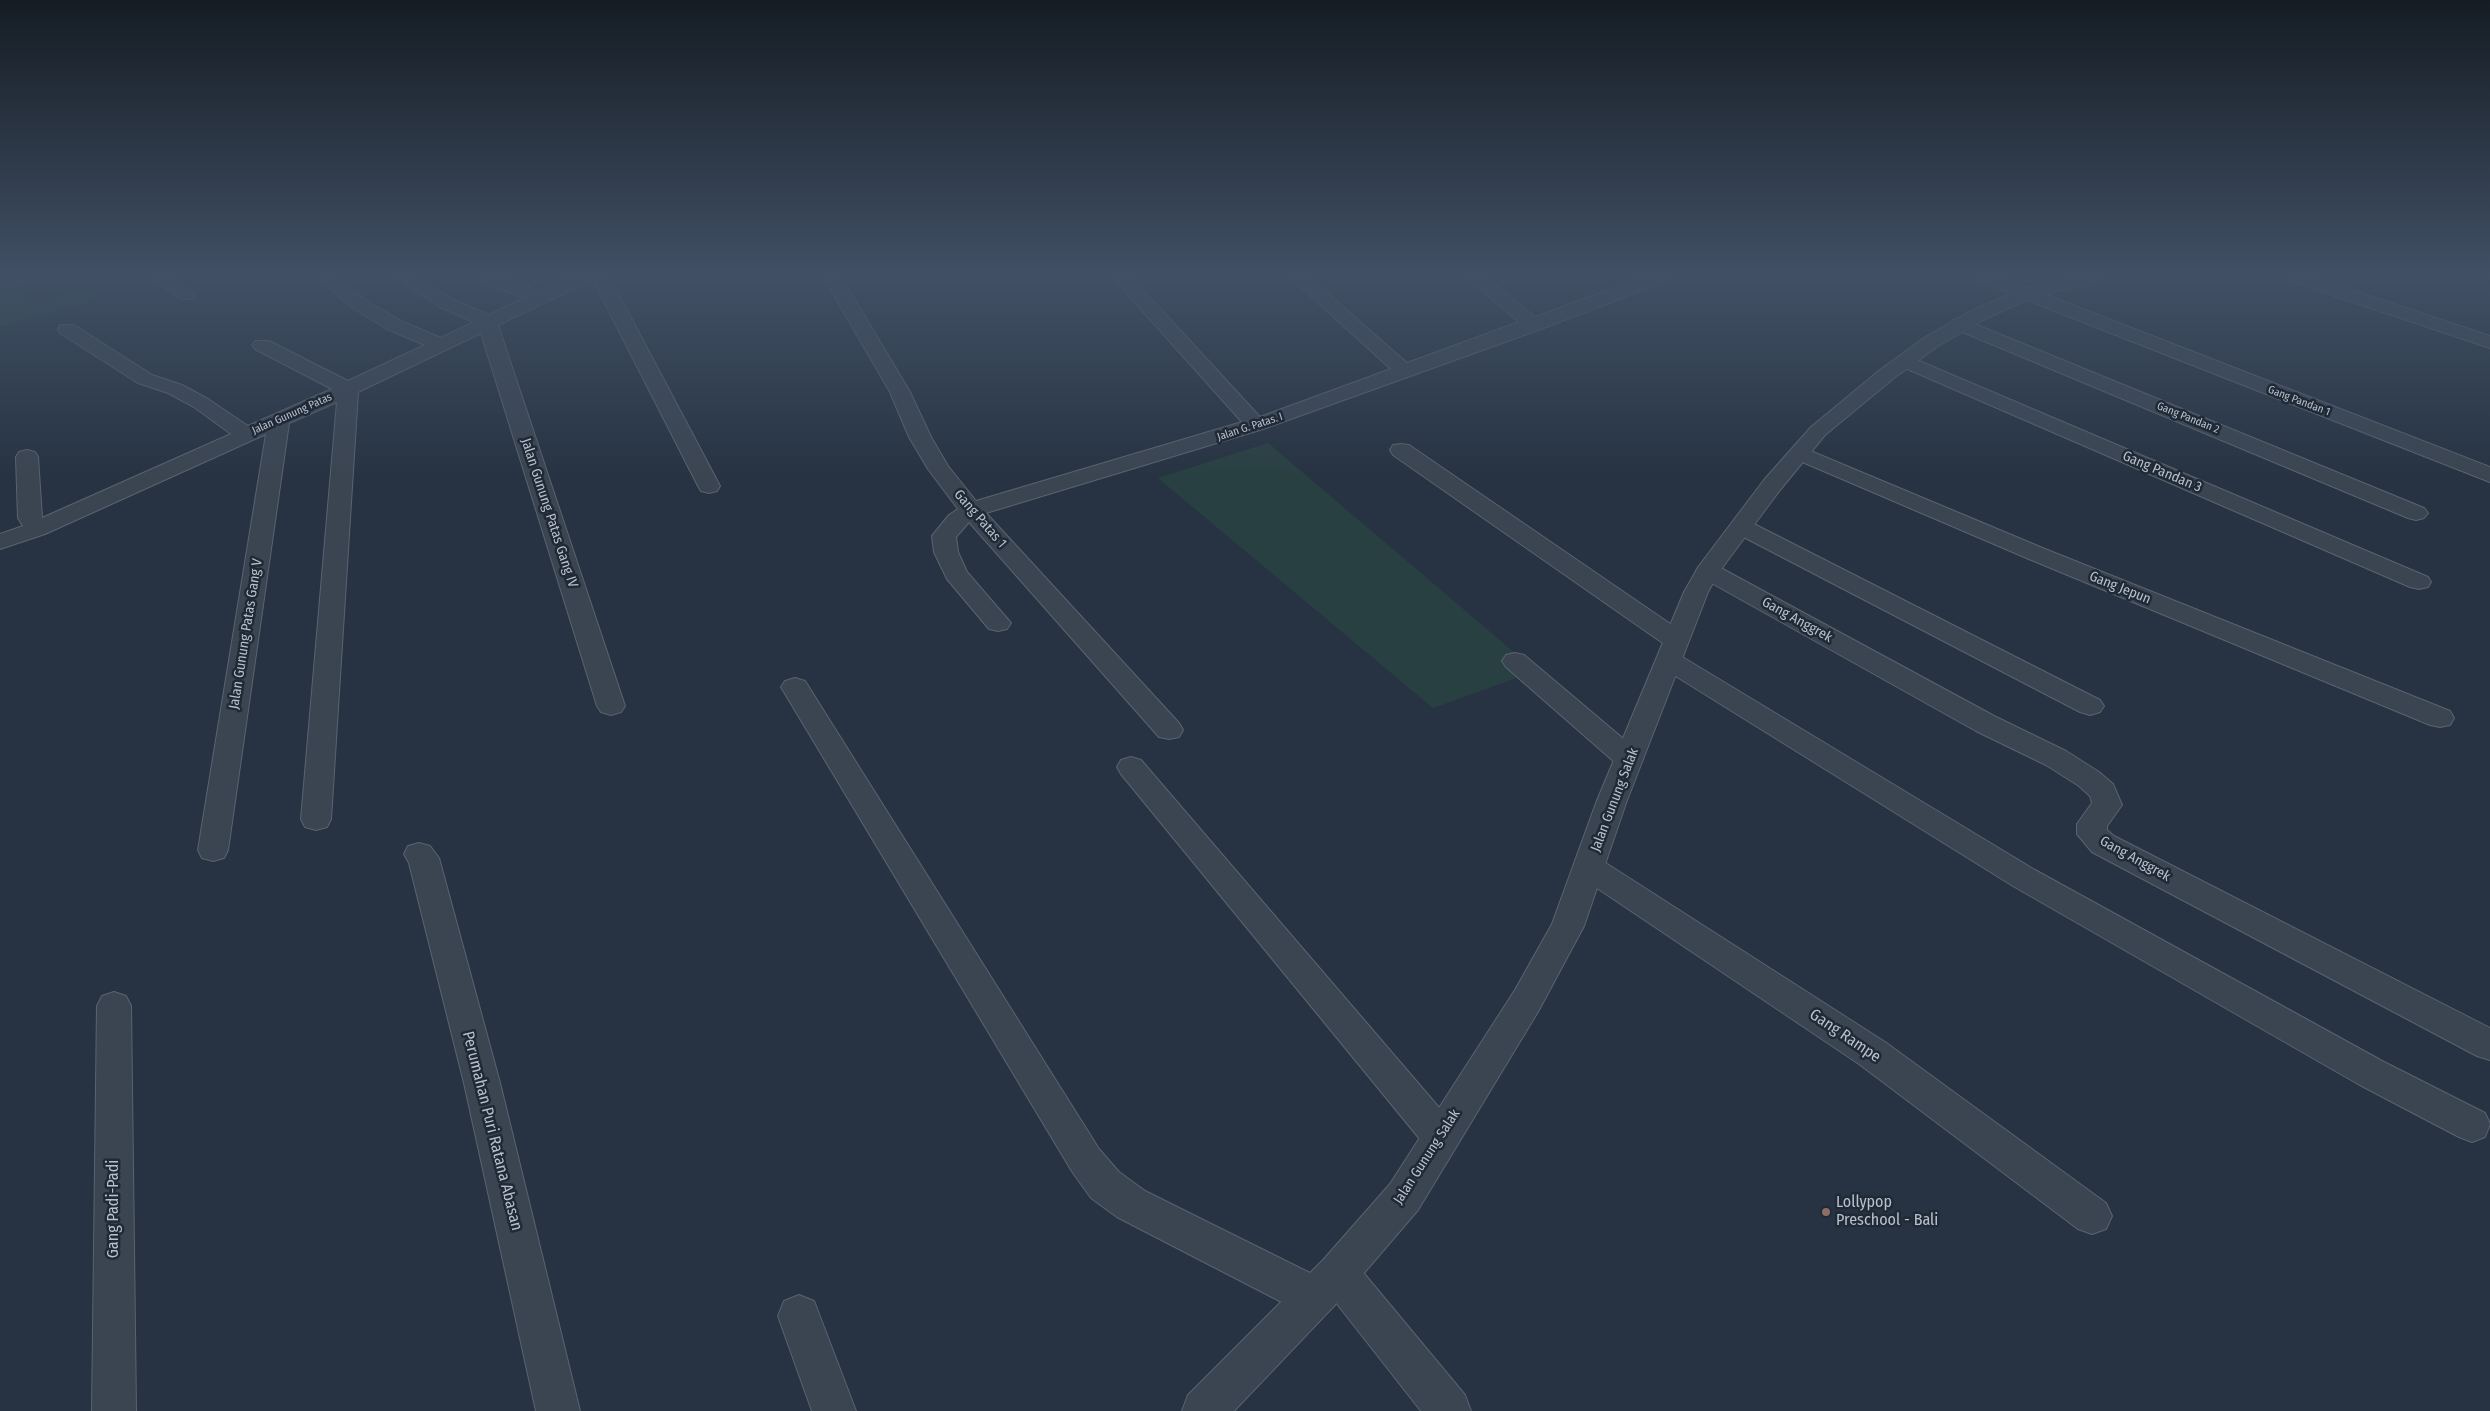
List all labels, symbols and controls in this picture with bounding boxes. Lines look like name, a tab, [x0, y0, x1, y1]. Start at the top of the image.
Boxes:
street label: Gang Pandan 1	[2266, 383, 2332, 419]
street label: Jalan Gunung Patas	[250, 390, 334, 438]
street label: Gang Pandan 2	[2155, 399, 2221, 437]
street label: Jalan G. Patas. I	[1216, 410, 1284, 444]
street label: Jalan Gunung Patas Gang IV	[517, 436, 581, 590]
street label: Gang Pandan 3	[2120, 448, 2204, 496]
street label: Gang Patas 1	[950, 486, 1010, 552]
street label: Jalan Gunung Patas Gang V	[226, 558, 266, 710]
street label: Gang Jepun	[2087, 568, 2153, 608]
street label: Gang Anggrek	[1759, 594, 1835, 646]
street label: Jalan Gunung Salak	[1588, 746, 1642, 854]
street label: Gang Anggrek	[2097, 833, 2173, 885]
street label: Gang Rampe	[1806, 1005, 1884, 1067]
street label: Perumahan Puri Ratana Abasan	[458, 1029, 526, 1233]
street label: Jalan Gunung Salak	[1390, 1106, 1464, 1208]
street label: Gang Padi-Padi	[104, 1160, 124, 1258]
place label: Lollypop Preschool - Bali	[1836, 1193, 1938, 1231]
marker: Lollypop Preschool - Bali	[1820, 1206, 1832, 1218]

